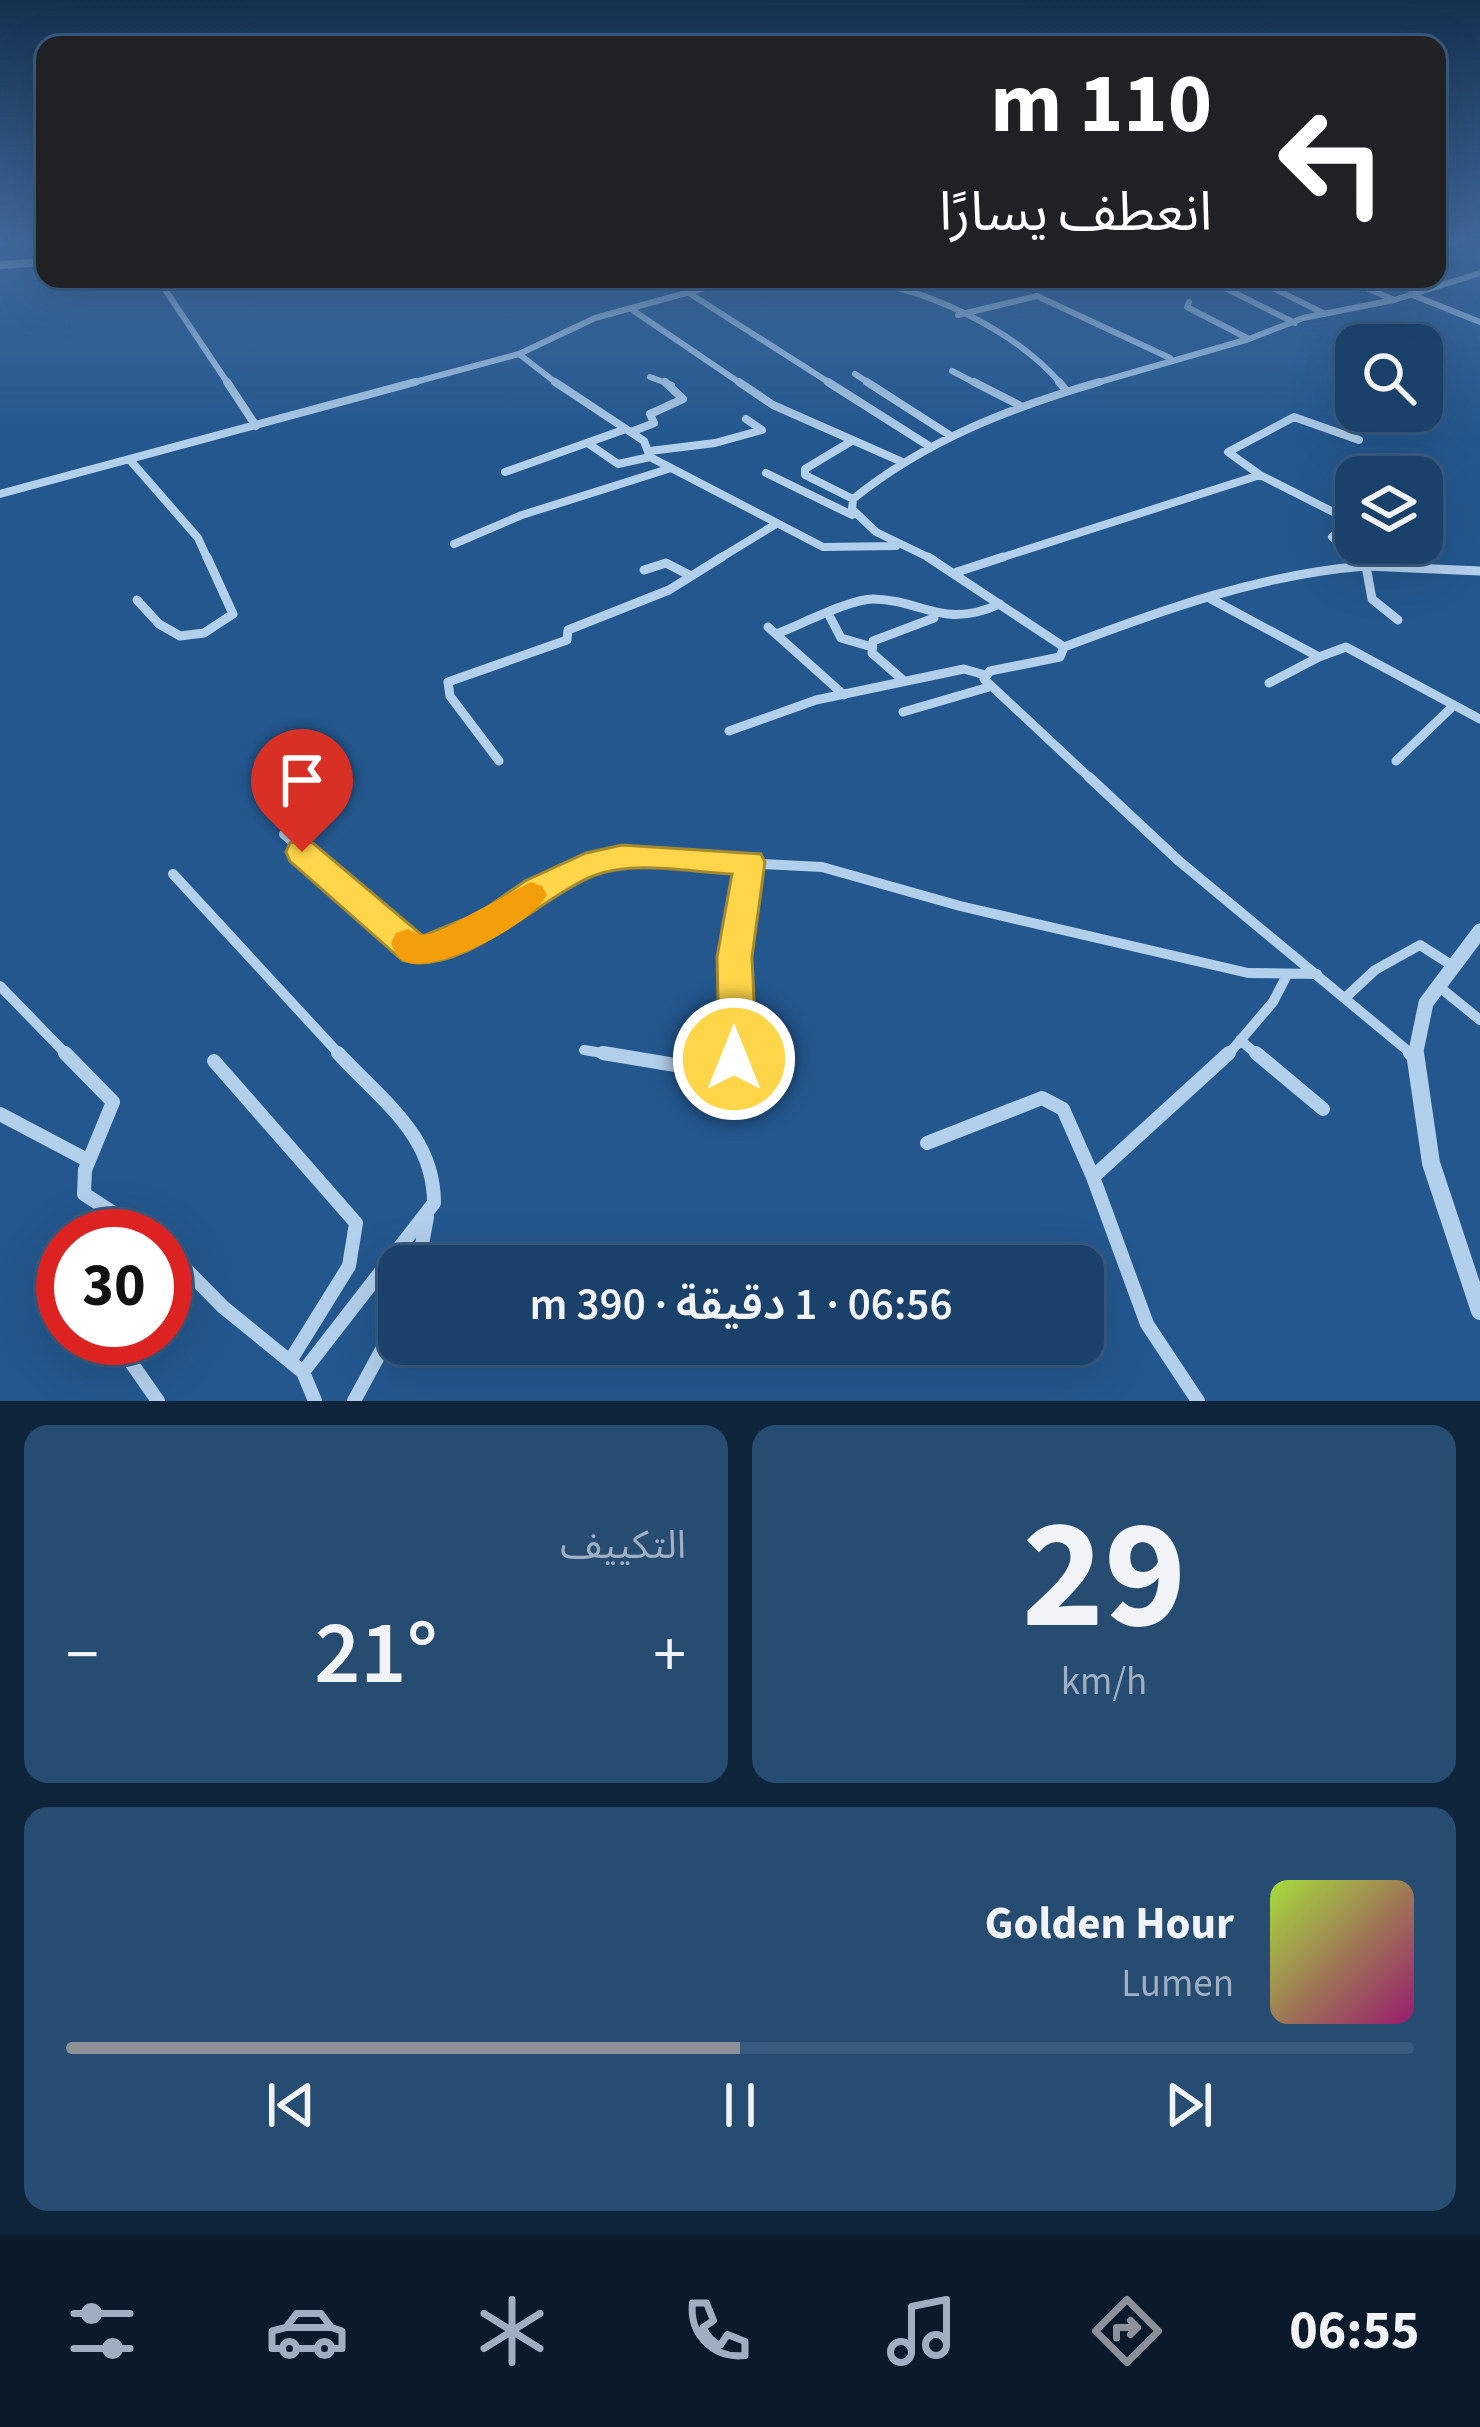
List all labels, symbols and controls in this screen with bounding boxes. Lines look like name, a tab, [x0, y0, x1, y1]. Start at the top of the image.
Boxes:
text: 110 m	[990, 45, 1212, 165]
icon: left	[1254, 84, 1410, 240]
text: انعطف يسارًا	[939, 175, 1212, 252]
map controls	[1335, 324, 1443, 564]
button: search	[1335, 324, 1443, 432]
button: layers	[1335, 456, 1443, 564]
pin	[251, 729, 353, 852]
icon: arrive	[269, 747, 335, 813]
position arrow	[671, 996, 797, 1122]
speed limit sign: 30	[36, 1209, 192, 1365]
text: 06:56 · 1 دقيقة · 390 m	[530, 1273, 952, 1337]
text: 29	[1022, 1465, 1186, 1687]
text: التكييف	[560, 1518, 686, 1574]
text: 21°	[314, 1590, 438, 1718]
text: −	[66, 1608, 99, 1702]
text: +	[653, 1608, 686, 1702]
text: km/h	[1061, 1654, 1147, 1710]
text: Golden Hour	[985, 1892, 1234, 1956]
text: Lumen	[1121, 1956, 1234, 2012]
icon: previous	[258, 2072, 324, 2138]
icon: pause	[707, 2072, 773, 2138]
icon: next	[1156, 2072, 1222, 2138]
icon: filters	[60, 2289, 144, 2373]
icon: car	[265, 2289, 349, 2373]
icon: climate	[470, 2289, 554, 2373]
icon: phone	[675, 2289, 759, 2373]
icon: music	[880, 2289, 964, 2373]
icon: directions	[1085, 2289, 1169, 2373]
text: 06:55	[1289, 2293, 1420, 2370]

